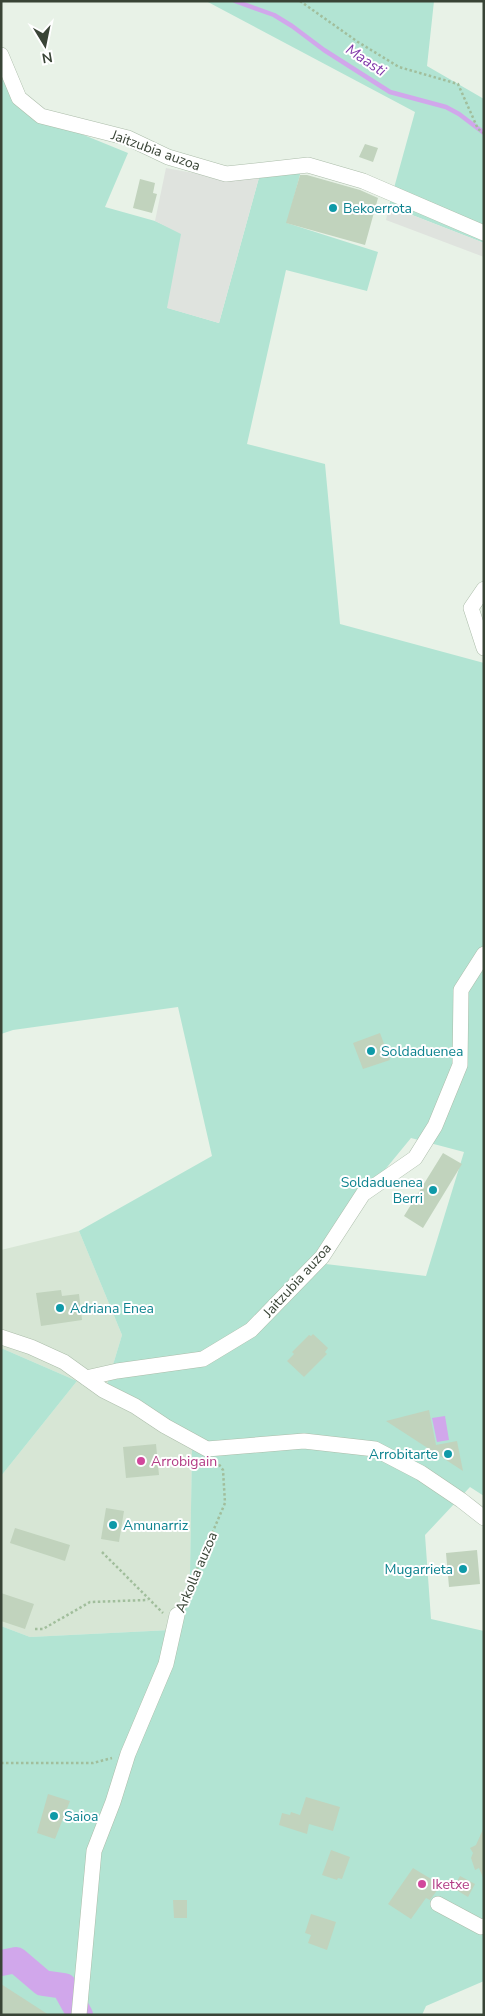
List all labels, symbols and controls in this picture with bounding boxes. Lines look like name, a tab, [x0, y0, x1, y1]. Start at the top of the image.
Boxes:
north arrow	[20, 20, 70, 70]
water label: Maasti	[342, 39, 391, 81]
text: N	[40, 47, 54, 68]
street label: Jaitzubia auzoa	[108, 125, 203, 175]
place label: Bekoerrota	[343, 199, 412, 218]
marker: Bekoerrota	[327, 202, 339, 214]
place label: Soldaduenea	[381, 1042, 463, 1061]
marker: Soldaduenea	[365, 1045, 377, 1057]
place label: Soldaduenea Berri	[341, 1173, 423, 1208]
marker: Soldaduenea Berri	[427, 1184, 439, 1196]
street label: Jaitzubia auzoa	[258, 1239, 336, 1322]
place label: Adriana Enea	[70, 1299, 154, 1318]
marker: Adriana Enea	[54, 1302, 66, 1314]
place label: Arrobitarte	[369, 1445, 438, 1464]
marker: Arrobitarte	[442, 1448, 454, 1460]
place label: Arrobigain	[151, 1452, 217, 1471]
marker: Arrobigain	[135, 1455, 147, 1467]
place label: Amunarriz	[123, 1516, 189, 1535]
marker: Amunarriz	[107, 1519, 119, 1531]
street label: Arkolla auzoa	[171, 1529, 222, 1615]
place label: Mugarrieta	[385, 1560, 453, 1579]
marker: Mugarrieta	[457, 1563, 469, 1575]
place label: Saioa	[64, 1807, 98, 1826]
marker: Saioa	[48, 1810, 60, 1822]
place label: Iketxe	[432, 1875, 470, 1894]
marker: Iketxe	[416, 1878, 428, 1890]

